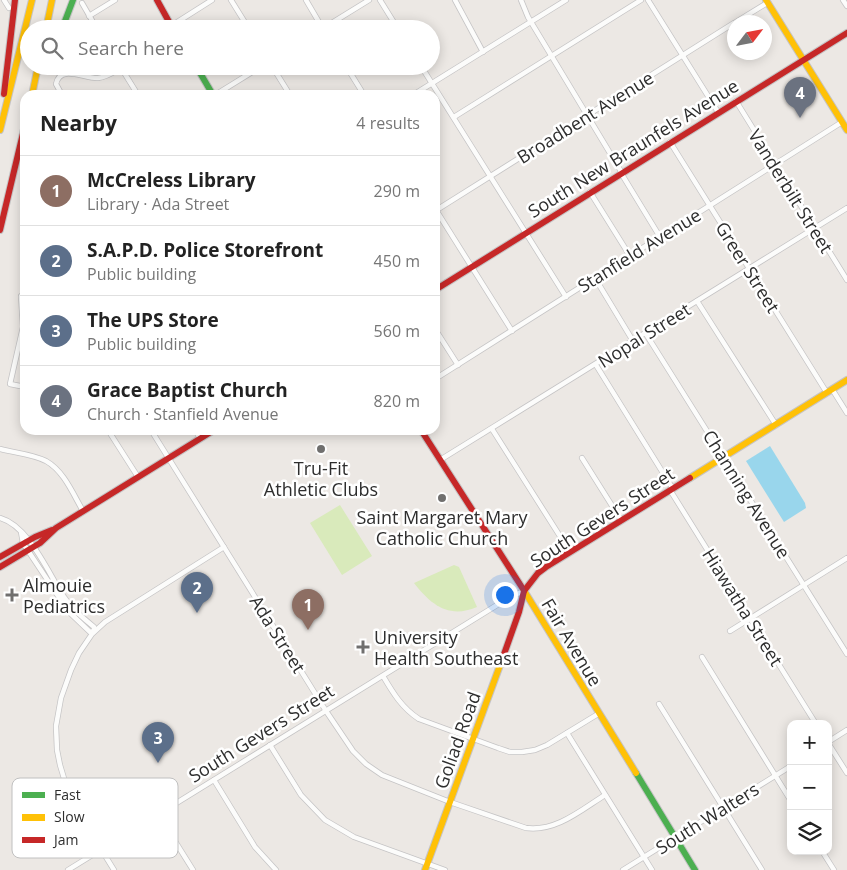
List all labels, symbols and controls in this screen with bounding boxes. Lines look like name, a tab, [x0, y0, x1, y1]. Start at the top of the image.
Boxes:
north arrow	[727, 15, 772, 60]
search box	[20, 20, 440, 75]
icon: search	[38, 34, 66, 62]
text: Search here	[78, 35, 184, 61]
street label: Broadbent Avenue	[512, 65, 658, 169]
street label: South New Braunfels Avenue	[523, 73, 743, 223]
pin: 4	[784, 77, 816, 118]
text: Nearby	[40, 109, 117, 137]
text: 4 results	[356, 112, 420, 134]
street label: Vanderbilt Street	[743, 125, 839, 257]
text: McCreless Library	[87, 167, 256, 193]
text: 1	[51, 180, 61, 202]
text: 290 m	[374, 180, 420, 202]
text: Library · Ada Street	[87, 193, 229, 215]
street label: Stanfield Avenue	[573, 202, 705, 298]
street label: Greer Street	[711, 217, 785, 317]
text: S.A.P.D. Police Storefront	[87, 237, 323, 263]
text: 2	[51, 250, 61, 272]
text: 450 m	[374, 250, 420, 272]
text: Public building	[87, 263, 196, 285]
street label: Nopal Street	[593, 297, 695, 373]
text: The UPS Store	[87, 307, 219, 333]
text: 3	[51, 320, 61, 342]
text: 560 m	[374, 320, 420, 342]
text: Public building	[87, 333, 196, 355]
text: Grace Baptist Church	[87, 377, 288, 403]
text: 4	[51, 390, 61, 412]
text: 820 m	[374, 390, 420, 412]
text: Church · Stanfield Avenue	[87, 403, 279, 425]
street label: Channing Avenue	[698, 425, 796, 563]
marker: Tru-Fit Athletic Clubs	[315, 443, 327, 455]
place label: Tru-Fit Athletic Clubs	[264, 456, 378, 501]
street label: South Gevers Street	[525, 461, 679, 573]
marker: Saint Margaret Mary Catholic Church	[436, 492, 448, 504]
place label: Saint Margaret Mary Catholic Church	[357, 505, 528, 550]
street label: Hiawatha Street	[697, 544, 789, 670]
pin: 2	[181, 572, 213, 613]
place label: Almouie Pediatrics	[23, 573, 105, 618]
your location	[492, 582, 518, 608]
marker: Almouie Pediatrics	[5, 588, 19, 602]
pin: 1	[292, 589, 324, 630]
street label: Ada Street	[245, 591, 311, 677]
street label: Fair Avenue	[536, 594, 608, 690]
place label: University Health Southeast	[374, 625, 518, 670]
marker: University Health Southeast	[356, 640, 370, 654]
street label: South Gevers Street	[184, 679, 338, 787]
street label: Goliad Road	[428, 688, 486, 792]
map controls	[787, 720, 832, 855]
button: +	[787, 720, 832, 765]
pin: 3	[142, 722, 174, 763]
button: −	[787, 765, 832, 810]
street label: South Walters	[651, 777, 763, 859]
legend	[12, 778, 178, 858]
text: Fast	[54, 785, 81, 804]
text: Slow	[54, 807, 85, 826]
button: layers	[787, 810, 832, 855]
text: Jam	[52, 830, 79, 849]

